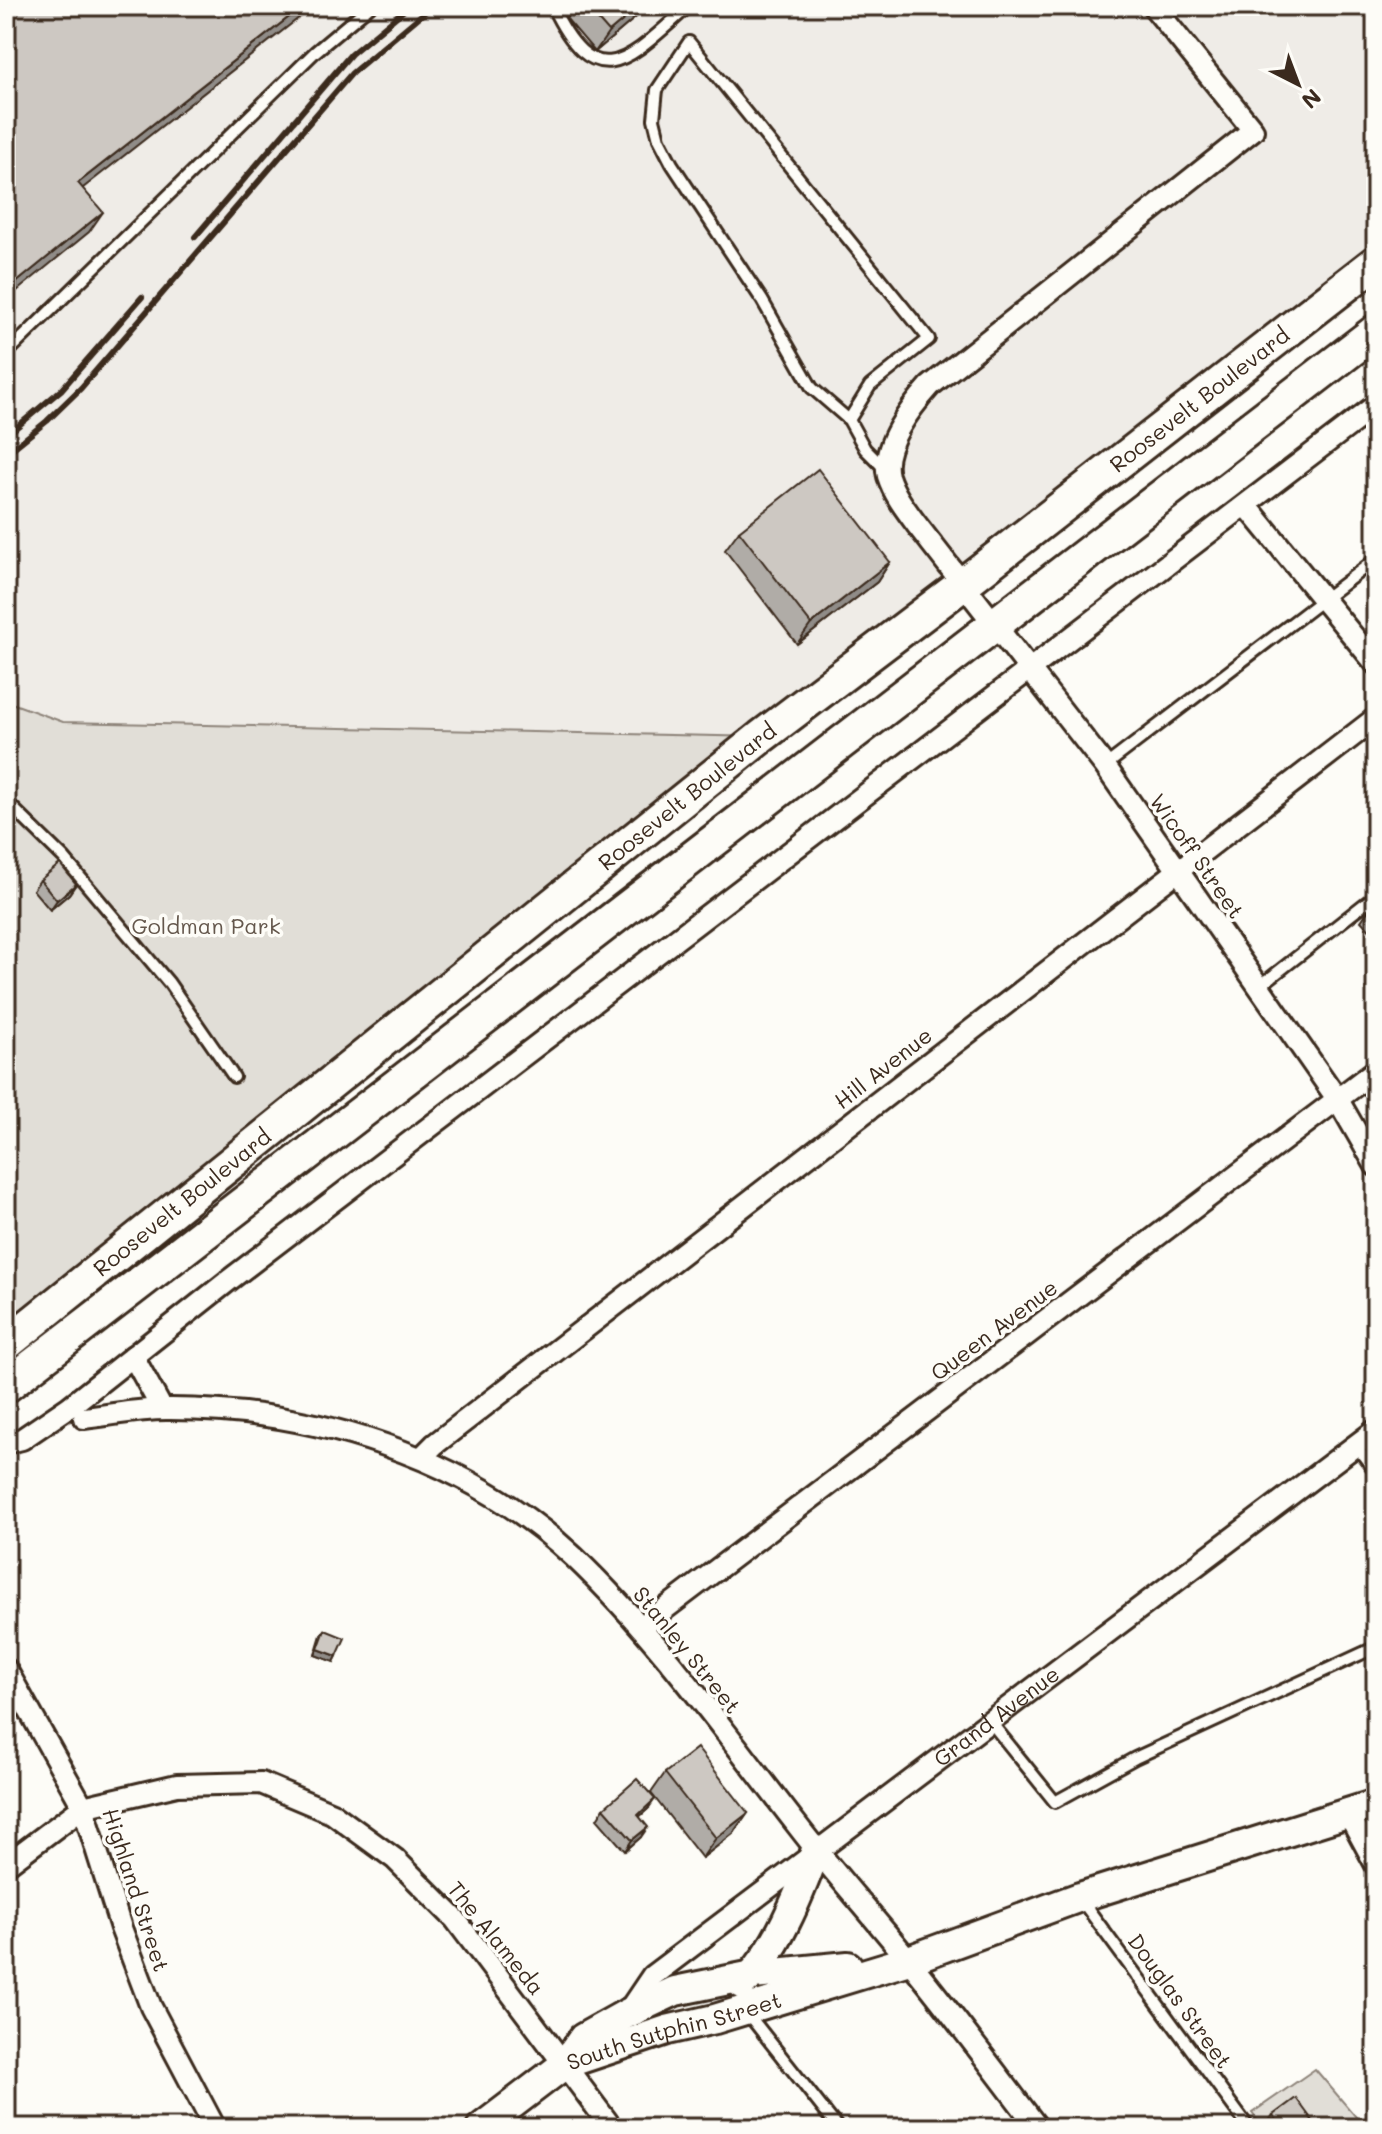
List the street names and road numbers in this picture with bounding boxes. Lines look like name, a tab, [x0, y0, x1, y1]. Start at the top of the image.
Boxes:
street label: Roosevelt Boulevard	[1103, 320, 1295, 478]
street label: Roosevelt Boulevard	[592, 716, 782, 876]
street label: Wicoff Street	[1144, 788, 1251, 924]
street label: Hill Avenue	[828, 1020, 938, 1115]
street label: Roosevelt Boulevard	[87, 1122, 277, 1282]
street label: Queen Avenue	[924, 1272, 1063, 1387]
street label: Stanley Street	[627, 1580, 748, 1719]
street label: Grand Avenue	[927, 1659, 1065, 1773]
street label: Highland Street	[96, 1805, 177, 1975]
street label: The Alameda	[442, 1875, 551, 2001]
street label: Douglas Street	[1122, 1927, 1239, 2074]
street label: South Sutphin Street	[563, 1985, 785, 2076]

